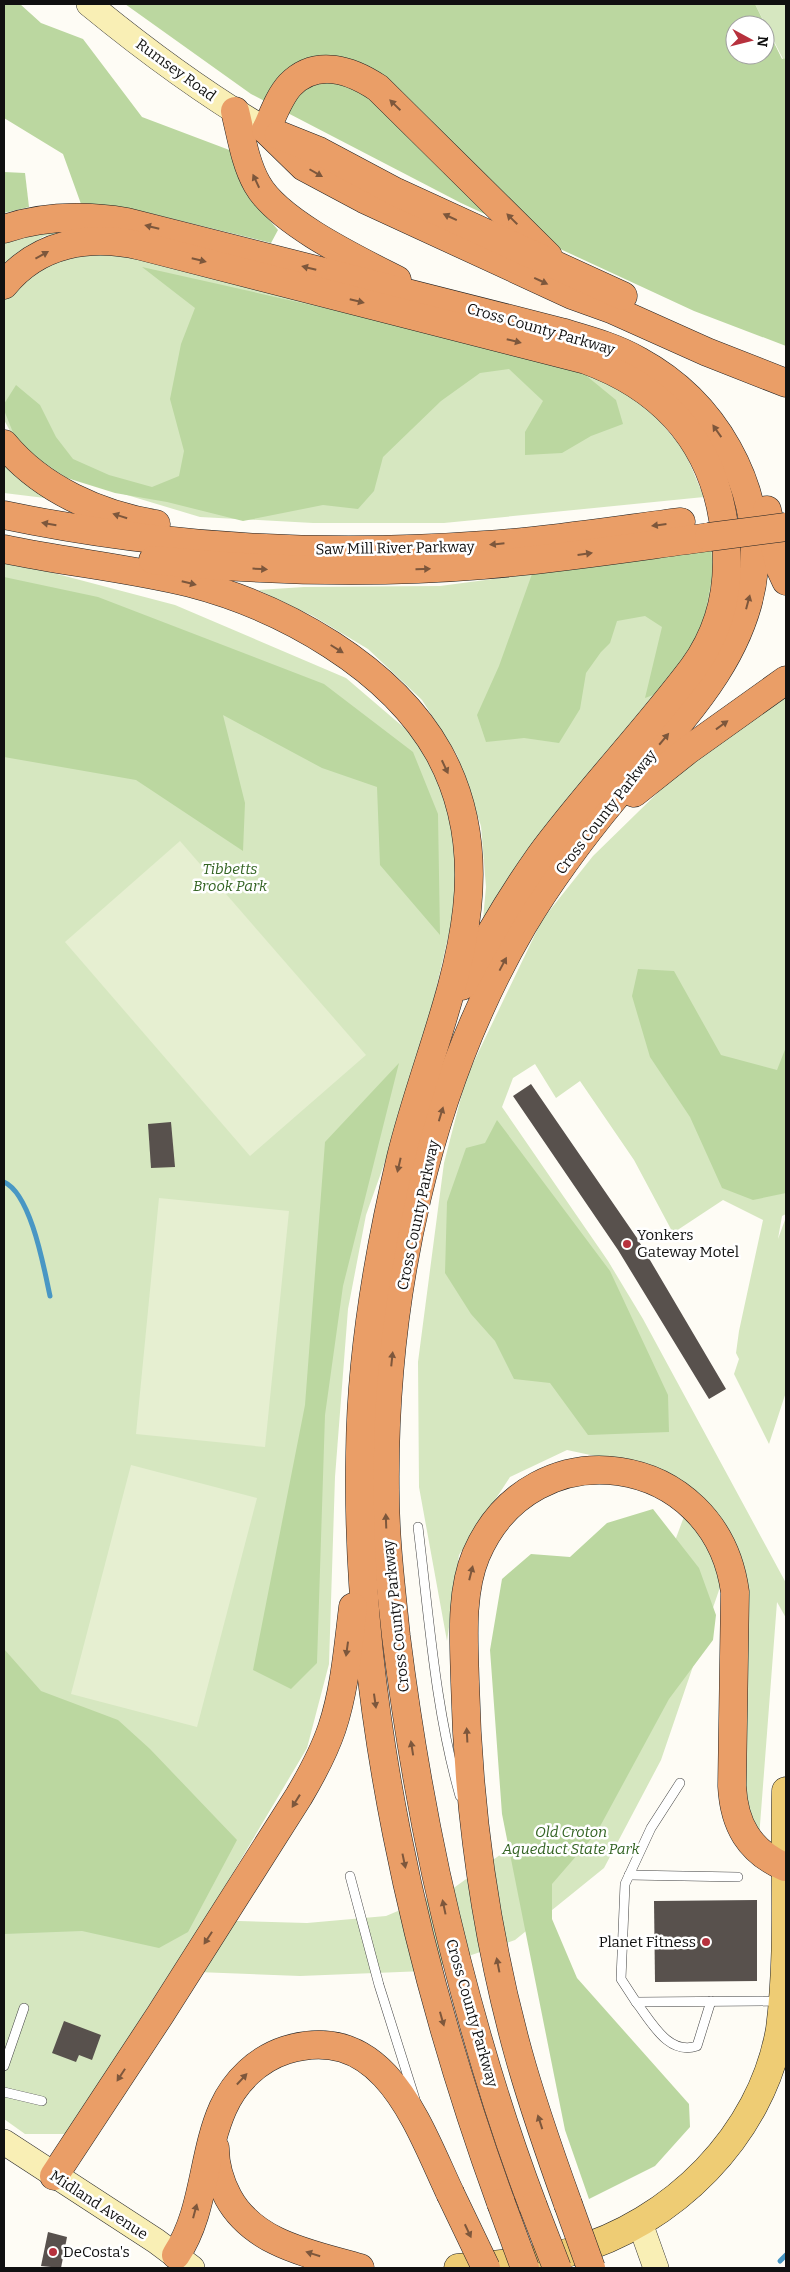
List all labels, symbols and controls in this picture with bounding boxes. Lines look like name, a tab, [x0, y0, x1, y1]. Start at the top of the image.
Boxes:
north arrow	[725, 15, 775, 65]
street label: Rumsey Road	[132, 35, 220, 105]
text: N	[753, 35, 772, 48]
one-way arrow	[390, 99, 402, 111]
one-way arrow	[309, 169, 322, 178]
one-way arrow	[252, 174, 260, 188]
one-way arrow	[443, 213, 457, 221]
one-way arrow	[506, 213, 518, 225]
one-way arrow	[144, 223, 159, 231]
one-way arrow	[34, 251, 49, 259]
one-way arrow	[192, 257, 207, 265]
one-way arrow	[302, 264, 317, 272]
one-way arrow	[534, 277, 548, 285]
one-way arrow	[349, 297, 364, 305]
street label: Cross County Parkway	[465, 299, 617, 359]
one-way arrow	[507, 337, 522, 345]
one-way arrow	[712, 424, 722, 438]
one-way arrow	[113, 511, 128, 519]
one-way arrow	[41, 520, 56, 528]
one-way arrow	[650, 521, 666, 529]
street label: Saw Mill River Parkway	[315, 538, 475, 558]
one-way arrow	[489, 540, 505, 548]
one-way arrow	[577, 550, 593, 558]
one-way arrow	[415, 564, 431, 572]
one-way arrow	[253, 565, 269, 573]
one-way arrow	[182, 579, 197, 587]
one-way arrow	[745, 595, 753, 610]
one-way arrow	[331, 644, 344, 654]
one-way arrow	[715, 719, 728, 730]
one-way arrow	[658, 733, 669, 746]
street label: Cross County Parkway	[552, 746, 660, 878]
one-way arrow	[442, 760, 450, 774]
park label: Tibbetts Brook Park	[193, 860, 268, 895]
one-way arrow	[499, 957, 507, 971]
one-way arrow	[437, 1107, 445, 1122]
street label: Cross County Parkway	[393, 1138, 443, 1292]
one-way arrow	[395, 1158, 403, 1174]
place label: Yonkers Gateway Motel	[637, 1226, 739, 1261]
marker: Yonkers Gateway Motel	[621, 1238, 633, 1250]
one-way arrow	[388, 1351, 396, 1367]
one-way arrow	[382, 1513, 390, 1529]
street label: Cross County Parkway	[379, 1539, 413, 1693]
one-way arrow	[467, 1566, 475, 1581]
one-way arrow	[343, 1641, 351, 1657]
one-way arrow	[371, 1694, 379, 1710]
one-way arrow	[462, 1727, 470, 1743]
one-way arrow	[408, 1739, 416, 1755]
one-way arrow	[291, 1794, 300, 1808]
park label: Old Croton Aqueduct State Park	[501, 1823, 641, 1858]
one-way arrow	[400, 1854, 408, 1870]
one-way arrow	[439, 1898, 447, 1914]
one-way arrow	[203, 1931, 213, 1944]
place label: Planet Fitness	[599, 1933, 696, 1951]
marker: Planet Fitness	[700, 1936, 712, 1948]
street label: Cross County Parkway	[442, 1937, 502, 2089]
one-way arrow	[493, 1957, 501, 1973]
one-way arrow	[438, 2012, 446, 2027]
one-way arrow	[116, 2068, 126, 2081]
one-way arrow	[236, 2074, 248, 2086]
one-way arrow	[536, 2114, 544, 2129]
street label: Midland Avenue	[47, 2167, 151, 2243]
one-way arrow	[191, 2203, 199, 2218]
one-way arrow	[464, 2224, 472, 2238]
place label: DeCosta's	[63, 2243, 130, 2261]
marker: DeCosta's	[47, 2246, 59, 2258]
one-way arrow	[306, 2250, 321, 2258]

